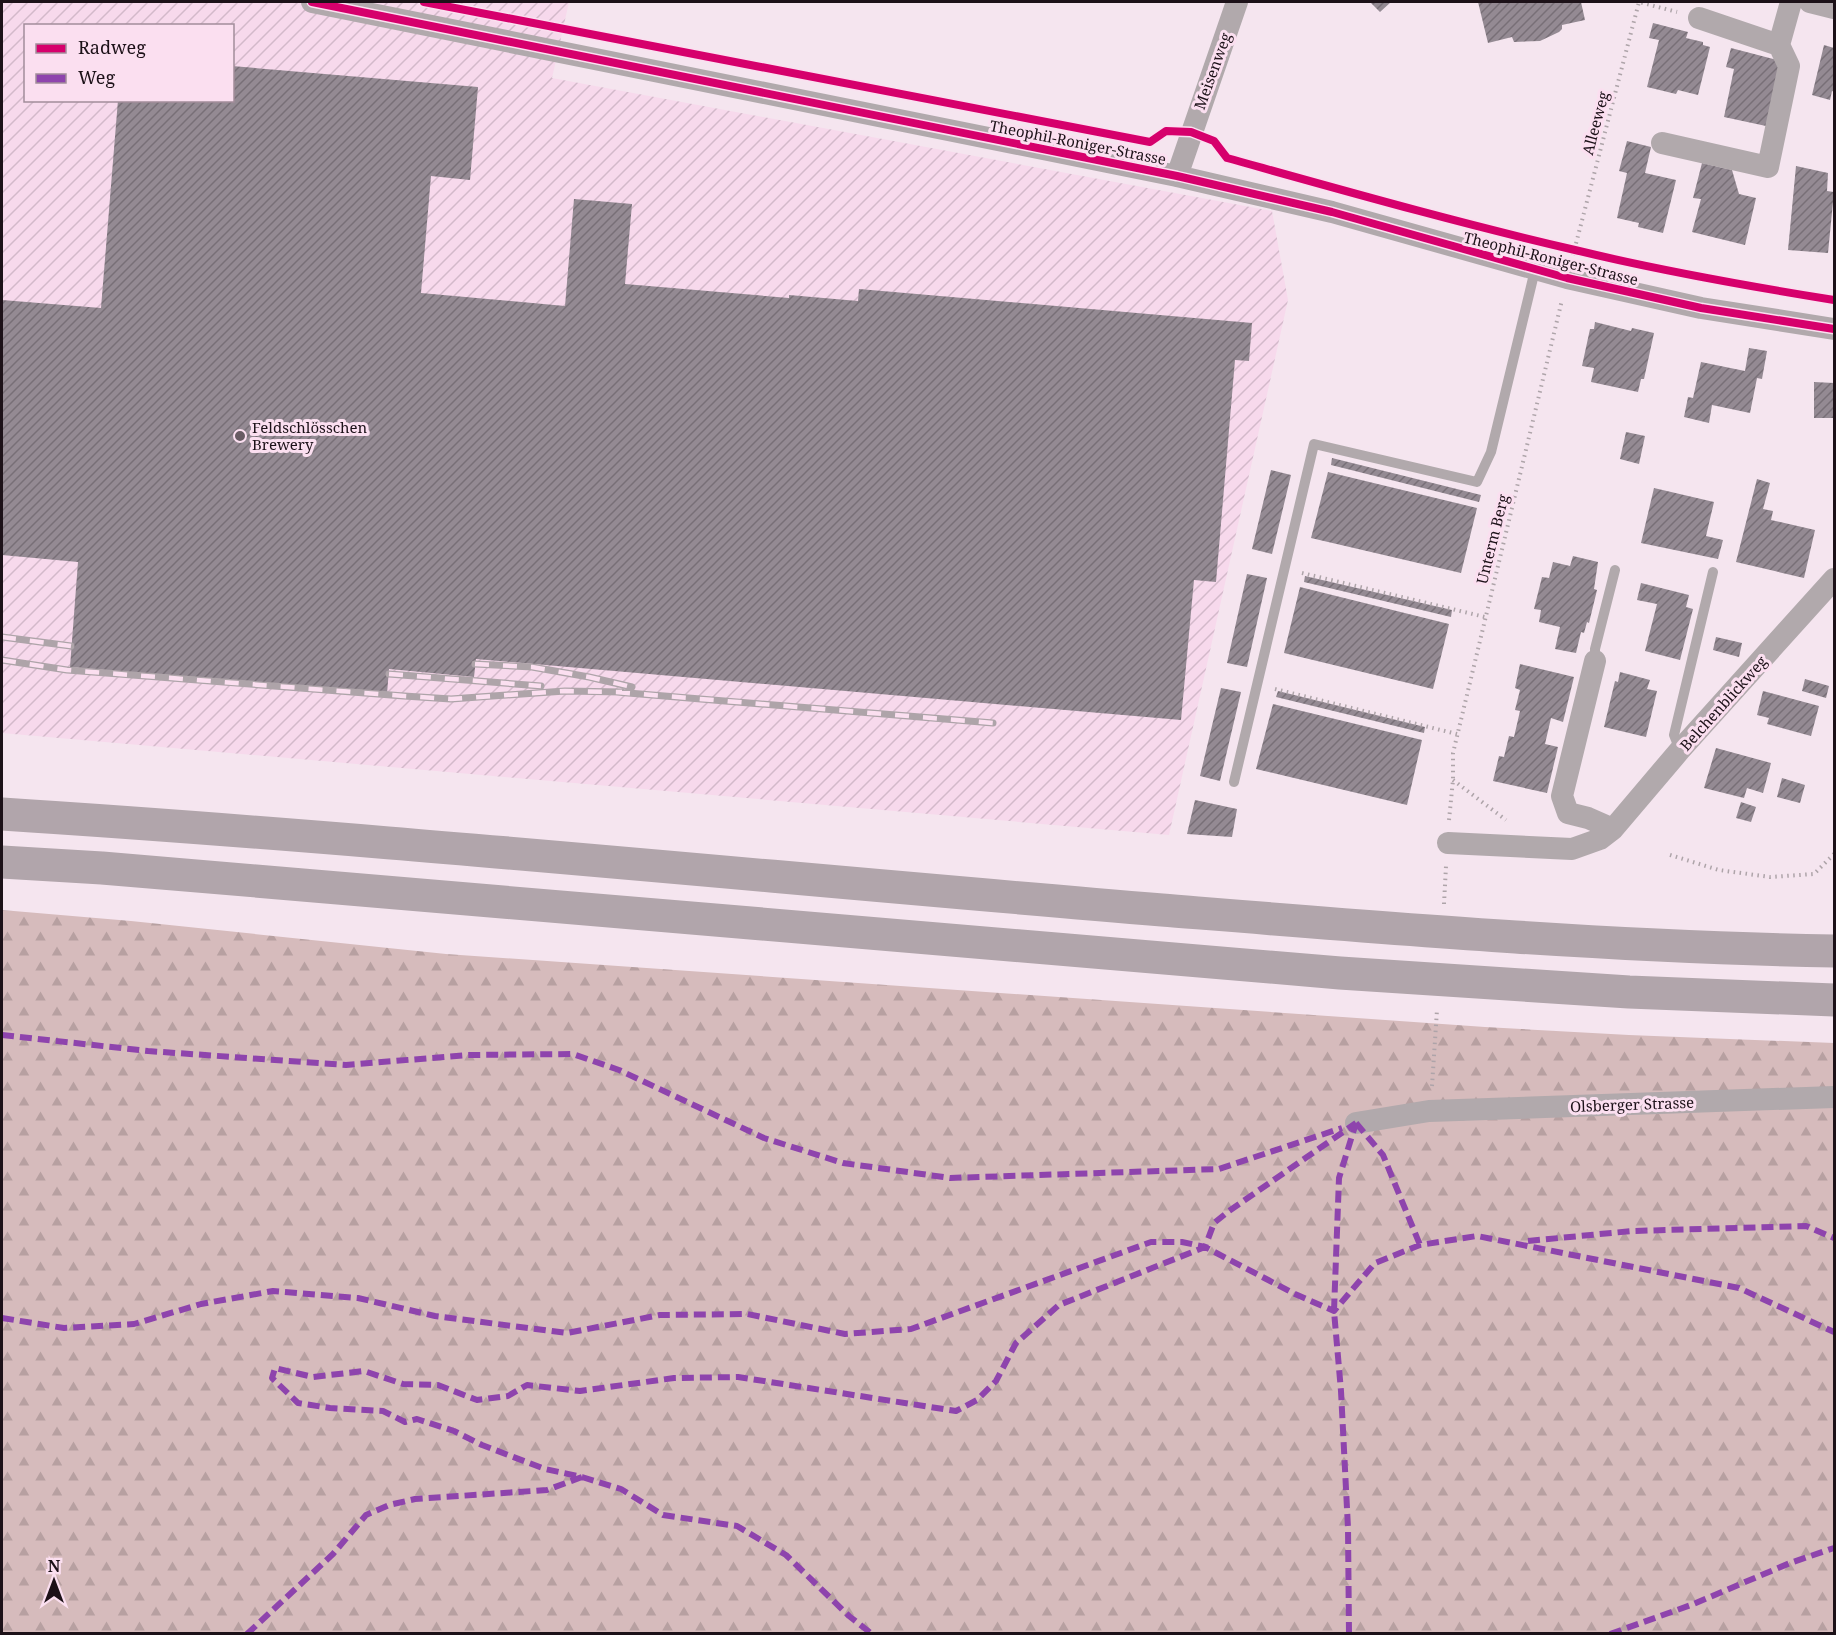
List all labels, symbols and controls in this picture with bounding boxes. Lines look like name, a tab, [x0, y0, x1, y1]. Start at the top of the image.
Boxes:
legend	[24, 24, 234, 102]
street label: Meisenweg	[1189, 30, 1235, 112]
text: Radweg	[78, 35, 146, 59]
text: Weg	[78, 65, 115, 89]
street label: Alleeweg	[1577, 89, 1613, 157]
street label: Theophil-Roniger-Strasse	[988, 115, 1168, 169]
street label: Theophil-Roniger-Strasse	[1462, 227, 1640, 289]
place label: Feldschlösschen Brewery	[252, 417, 368, 454]
marker: Feldschlösschen Brewery	[233, 429, 247, 443]
street label: Unterm Berg	[1471, 492, 1513, 586]
street label: Belchenblickweg	[1675, 651, 1771, 755]
street label: Olsberger Strasse	[1570, 1092, 1694, 1116]
north arrow	[24, 1551, 84, 1611]
text: N	[48, 1555, 61, 1577]

